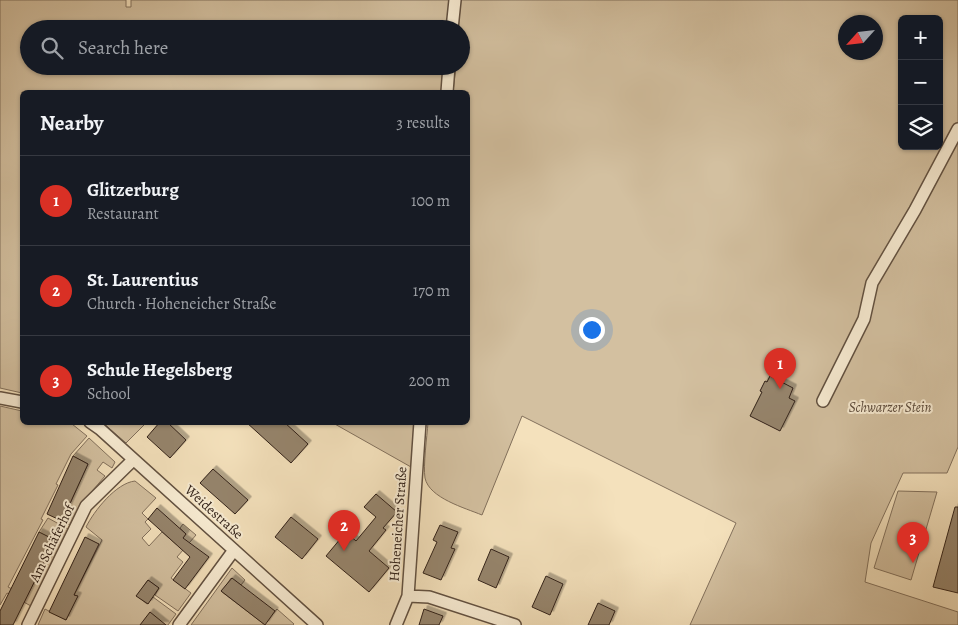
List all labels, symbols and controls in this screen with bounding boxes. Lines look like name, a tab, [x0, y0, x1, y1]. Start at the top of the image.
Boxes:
north arrow	[838, 15, 883, 60]
map controls	[898, 15, 943, 150]
button: +	[898, 15, 943, 60]
search box	[20, 20, 470, 75]
icon: search	[38, 34, 66, 62]
text: Search here	[78, 35, 168, 61]
button: −	[898, 60, 943, 105]
button: layers	[898, 105, 943, 150]
text: Nearby	[40, 109, 103, 137]
text: 3 results	[396, 112, 450, 134]
text: Glitzerburg	[87, 177, 179, 203]
text: 1	[53, 190, 59, 212]
text: 100 m	[411, 190, 450, 212]
text: Restaurant	[87, 203, 159, 225]
text: St. Laurentius	[87, 267, 198, 293]
text: 2	[52, 280, 60, 302]
text: 170 m	[413, 280, 450, 302]
text: Church · Hoheneicher Straße	[87, 293, 277, 315]
your location	[579, 317, 605, 343]
pin: 1	[764, 348, 796, 389]
text: Schule Hegelsberg	[87, 357, 232, 383]
text: 3	[53, 370, 59, 392]
text: 200 m	[409, 370, 450, 392]
text: School	[87, 383, 130, 405]
park label: Schwarzer Stein	[849, 398, 931, 417]
street label: Hoheneicher Straße	[385, 466, 411, 582]
street label: Weidestraße	[180, 480, 247, 543]
street label: Am Schäferhof	[25, 499, 80, 586]
pin: 2	[328, 510, 360, 551]
pin: 3	[897, 522, 929, 563]

